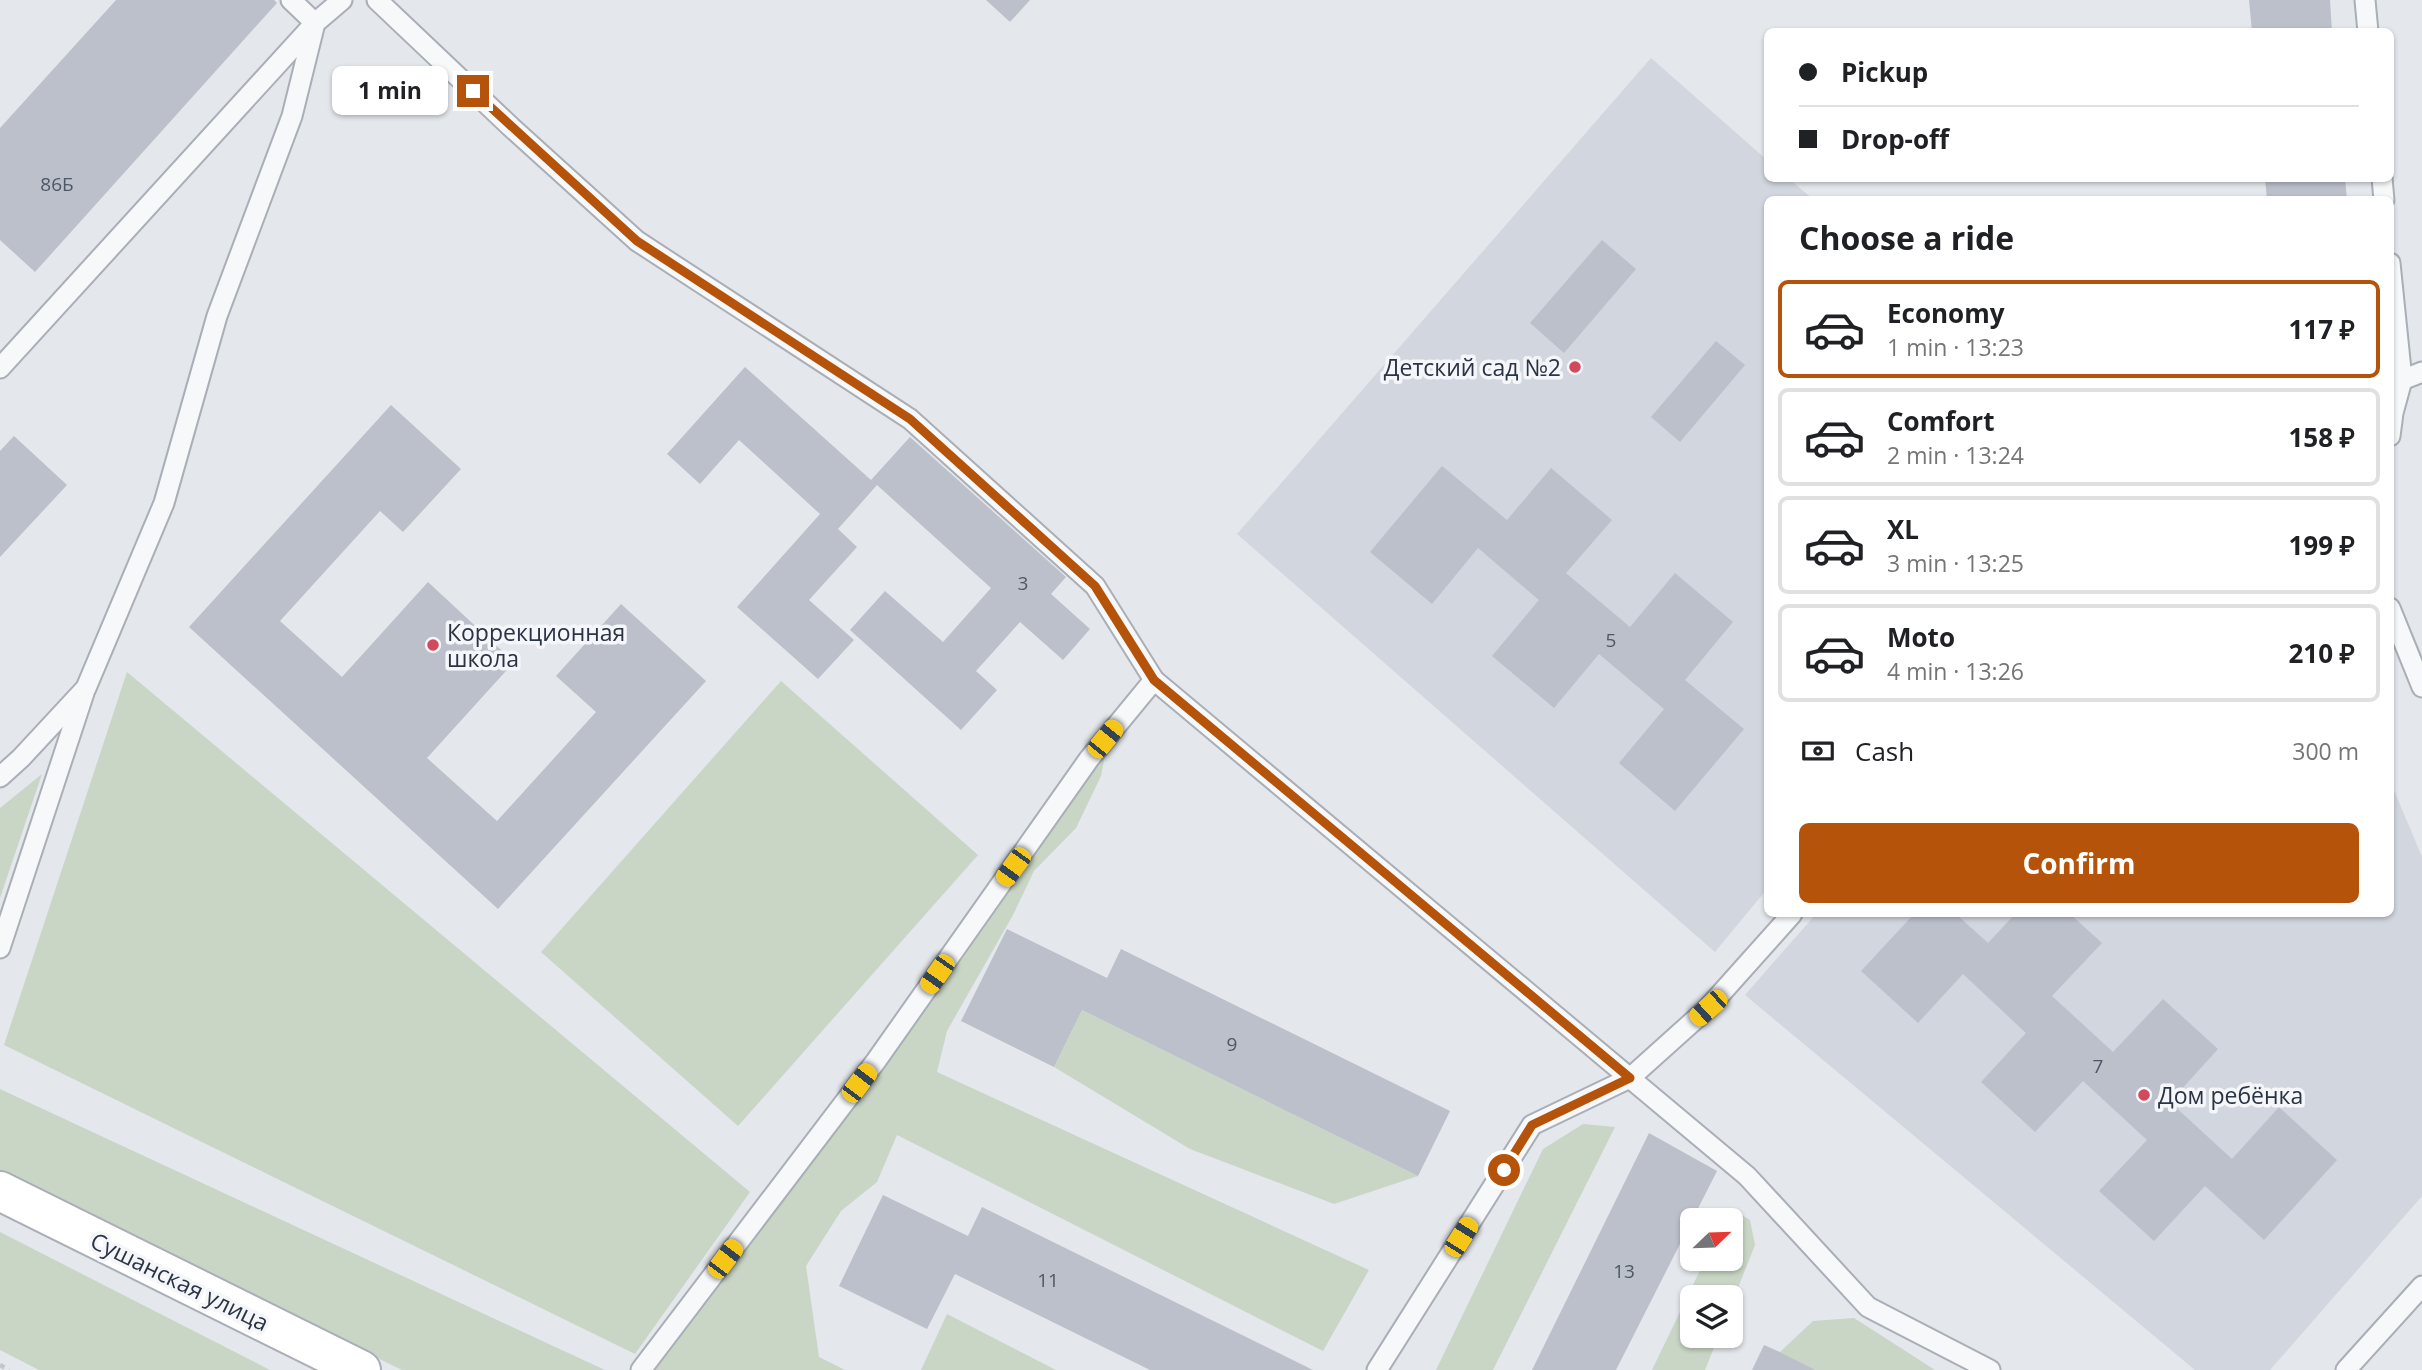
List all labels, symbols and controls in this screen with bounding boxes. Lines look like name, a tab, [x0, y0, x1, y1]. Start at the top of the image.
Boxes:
text: Pickup	[1841, 54, 1928, 90]
callout: 1 min	[333, 66, 448, 116]
text: 1 min	[358, 74, 422, 106]
route end	[457, 75, 489, 107]
text: Drop-off	[1841, 121, 1949, 157]
house number: 86Б	[40, 171, 74, 197]
text: Choose a ride	[1799, 216, 2014, 259]
text: Economy	[1887, 295, 2005, 331]
icon: car	[1803, 298, 1866, 361]
text: 117 ₽	[2289, 311, 2355, 347]
text: 1 min · 13:23	[1887, 331, 2024, 363]
place label: Детский сад №2	[1384, 351, 1561, 383]
marker: Детский сад №2	[1567, 359, 1583, 375]
text: Comfort	[1887, 403, 1994, 439]
icon: car	[1803, 406, 1866, 469]
text: 158 ₽	[2289, 419, 2355, 455]
text: 2 min · 13:24	[1887, 439, 2024, 471]
text: XL	[1887, 511, 1919, 547]
icon: car	[1803, 514, 1866, 577]
text: 199 ₽	[2289, 527, 2355, 563]
text: 3 min · 13:25	[1887, 547, 2024, 579]
house number: 3	[1018, 570, 1028, 596]
place label: Коррекционная школа	[447, 616, 625, 674]
text: Moto	[1887, 619, 1955, 655]
icon: car	[1803, 622, 1866, 685]
house number: 5	[1606, 627, 1616, 653]
text: 210 ₽	[2289, 635, 2355, 671]
marker: Коррекционная школа	[425, 637, 441, 653]
text: 4 min · 13:26	[1887, 655, 2024, 687]
car	[1084, 716, 1127, 762]
icon: cash	[1799, 732, 1837, 770]
text: Cash	[1855, 733, 1914, 769]
text: 300 m	[2292, 735, 2359, 767]
button: Confirm	[1799, 823, 2359, 903]
car	[993, 844, 1034, 890]
car	[917, 951, 958, 997]
car	[1686, 986, 1731, 1030]
house number: 9	[1227, 1031, 1237, 1057]
house number: 7	[2093, 1053, 2103, 1079]
car	[838, 1060, 881, 1106]
place label: Дом ребёнка	[2158, 1079, 2303, 1111]
marker: Дом ребёнка	[2136, 1087, 2152, 1103]
route start	[1488, 1154, 1520, 1186]
north arrow	[1680, 1208, 1743, 1270]
map controls	[1680, 1208, 1743, 1348]
car	[1441, 1214, 1482, 1260]
street label: Сушанская улица	[85, 1224, 275, 1338]
car	[704, 1236, 747, 1282]
house number: 13	[1613, 1258, 1635, 1284]
house number: 11	[1037, 1267, 1059, 1293]
button: layers	[1680, 1285, 1743, 1348]

